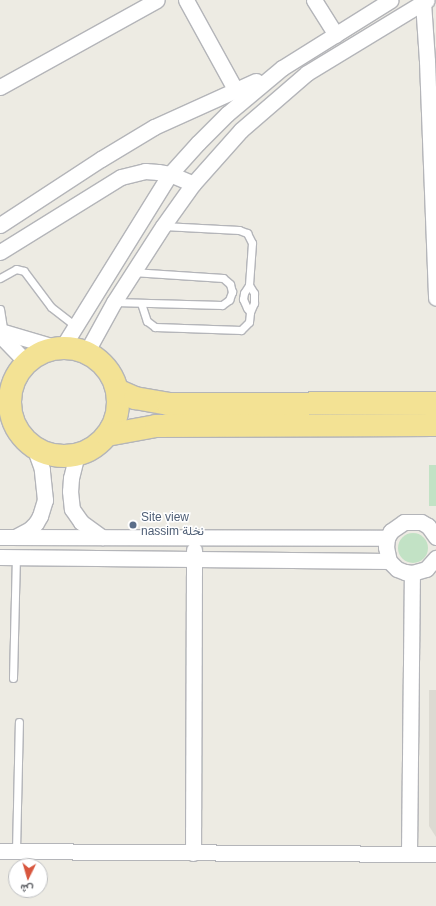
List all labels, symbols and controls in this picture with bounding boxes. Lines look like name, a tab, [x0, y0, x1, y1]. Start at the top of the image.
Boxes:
place label: Site view nassim نخلة	[141, 511, 204, 539]
marker: Site view nassim نخلة	[128, 520, 138, 530]
north arrow	[8, 858, 48, 898]
text: ش	[20, 882, 34, 896]

